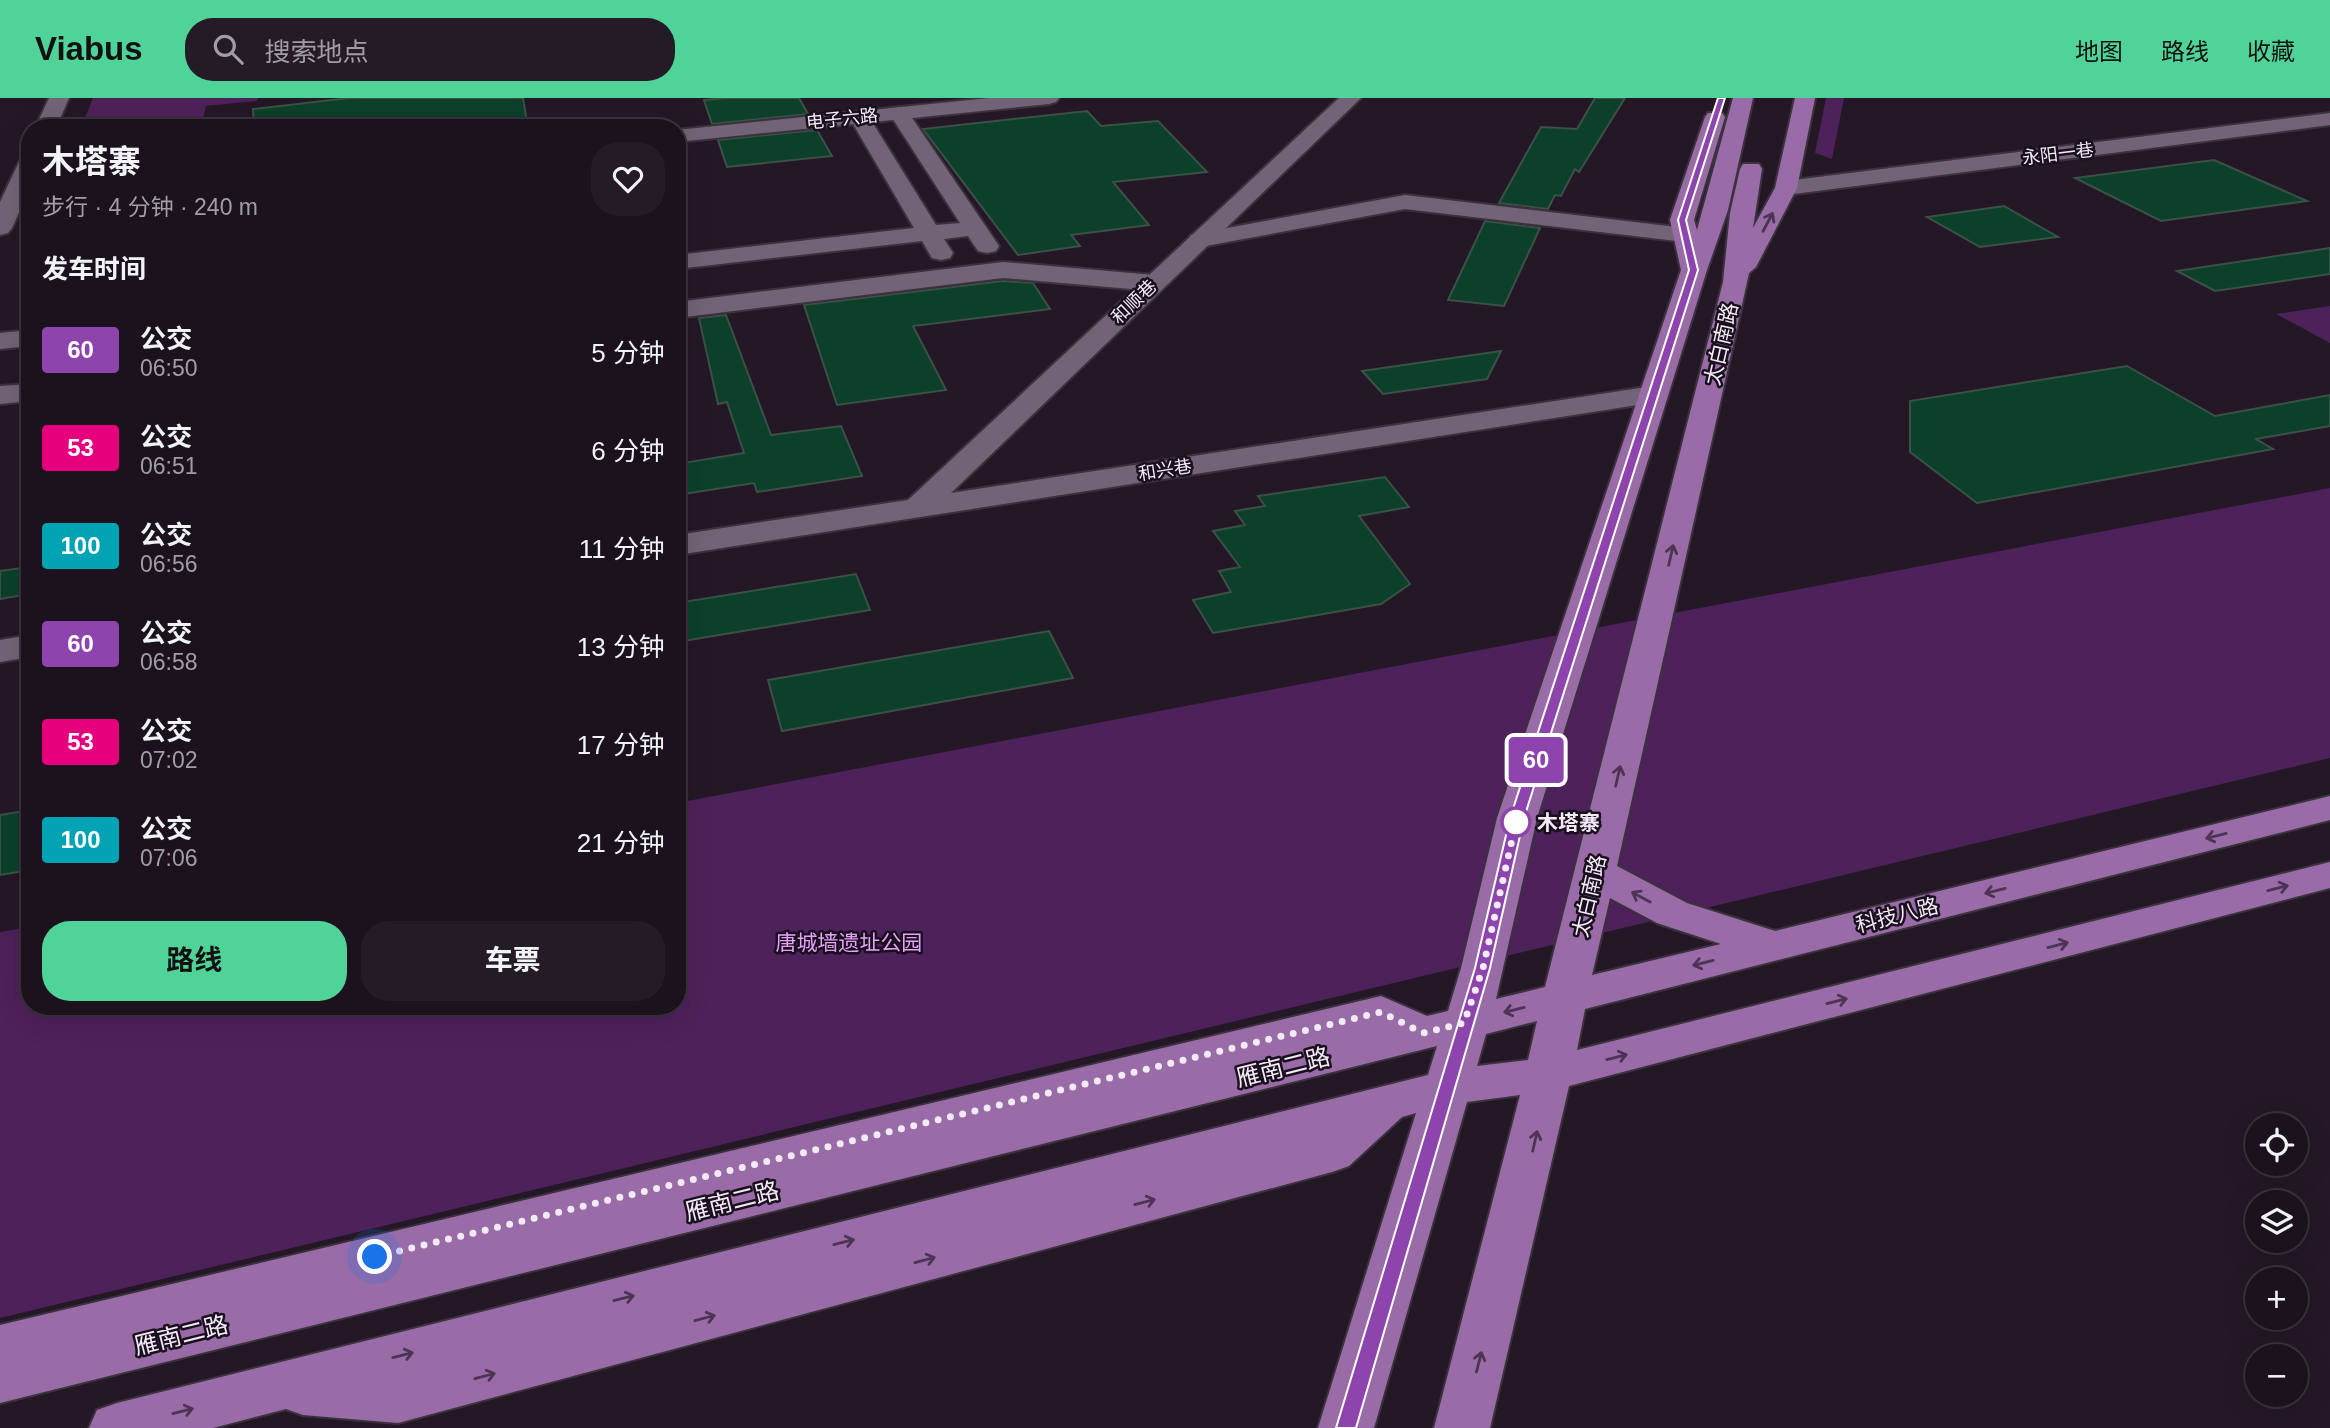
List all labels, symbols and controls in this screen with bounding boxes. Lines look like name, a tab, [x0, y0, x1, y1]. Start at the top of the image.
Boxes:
search box	[185, 18, 675, 81]
text: Viabus	[35, 30, 143, 67]
icon: search	[209, 30, 247, 68]
text: 搜索地点	[265, 37, 369, 67]
text: 地图	[2075, 38, 2123, 65]
text: 路线	[2161, 38, 2209, 65]
text: 收藏	[2247, 38, 2295, 65]
street label: 电子六路	[805, 105, 879, 133]
street label: 永阳一巷	[2021, 140, 2095, 168]
button: heart	[591, 142, 665, 216]
text: 木塔寨	[42, 143, 141, 180]
text: 步行 · 4 分钟 · 240 m	[42, 194, 258, 220]
one-way arrow	[1762, 212, 1776, 232]
text: 发车时间	[42, 254, 146, 284]
street label: 和顺巷	[1108, 276, 1160, 328]
street label: 太白南路	[1700, 300, 1742, 388]
text: 公交	[140, 324, 192, 354]
text: 60	[67, 336, 94, 363]
text: 5 分钟	[591, 338, 665, 368]
text: 06:50	[140, 355, 198, 381]
text: 公交	[140, 422, 192, 452]
text: 53	[67, 434, 94, 461]
text: 6 分钟	[591, 436, 665, 466]
text: 06:51	[140, 453, 198, 479]
street label: 和兴巷	[1137, 456, 1193, 484]
text: 公交	[140, 520, 192, 550]
text: 100	[60, 532, 101, 559]
text: 11 分钟	[579, 534, 665, 564]
one-way arrow	[1664, 544, 1678, 567]
text: 06:56	[140, 551, 198, 577]
text: 公交	[140, 618, 192, 648]
text: 60	[67, 630, 94, 657]
text: 13 分钟	[577, 632, 665, 662]
text: 06:58	[140, 649, 198, 675]
text: 公交	[140, 716, 192, 746]
text: 53	[67, 728, 94, 755]
text: 17 分钟	[577, 730, 665, 760]
line badge: 60	[1504, 737, 1568, 783]
text: 60	[1523, 746, 1549, 773]
text: 07:02	[140, 747, 198, 773]
one-way arrow	[1612, 765, 1625, 788]
marker: 木塔寨	[1501, 807, 1531, 837]
place label: 木塔寨	[1537, 811, 1600, 834]
text: 公交	[140, 814, 192, 844]
text: 100	[60, 826, 101, 853]
text: 21 分钟	[577, 828, 665, 858]
one-way arrow	[2205, 830, 2228, 843]
text: 07:06	[140, 845, 198, 871]
street label: 太白南路	[1568, 852, 1610, 940]
one-way arrow	[2266, 881, 2289, 894]
one-way arrow	[1984, 885, 2007, 898]
one-way arrow	[1631, 889, 1652, 903]
street label: 科技八路	[1853, 894, 1941, 936]
button: 路线	[42, 921, 347, 1001]
button: 车票	[361, 921, 665, 1001]
park label: 唐城墙遗址公园	[776, 931, 923, 954]
one-way arrow	[2046, 937, 2068, 950]
one-way arrow	[1692, 957, 1715, 970]
one-way arrow	[1825, 994, 1848, 1007]
one-way arrow	[1504, 1004, 1526, 1017]
street label: 雁南二路	[1233, 1042, 1333, 1092]
one-way arrow	[1605, 1050, 1628, 1063]
map controls	[2245, 1113, 2308, 1407]
button: locate	[2245, 1113, 2308, 1176]
one-way arrow	[1528, 1130, 1542, 1153]
street label: 雁南二路	[682, 1176, 782, 1226]
button: layers	[2245, 1190, 2308, 1253]
one-way arrow	[1133, 1195, 1155, 1208]
one-way arrow	[832, 1235, 855, 1248]
your location	[357, 1239, 392, 1274]
one-way arrow	[913, 1253, 935, 1266]
button: +	[2245, 1267, 2308, 1330]
one-way arrow	[612, 1291, 635, 1304]
street label: 雁南二路	[131, 1310, 231, 1360]
one-way arrow	[693, 1311, 715, 1324]
button: −	[2245, 1344, 2308, 1407]
one-way arrow	[392, 1348, 414, 1361]
one-way arrow	[1473, 1351, 1486, 1374]
one-way arrow	[473, 1369, 495, 1382]
one-way arrow	[171, 1404, 194, 1417]

